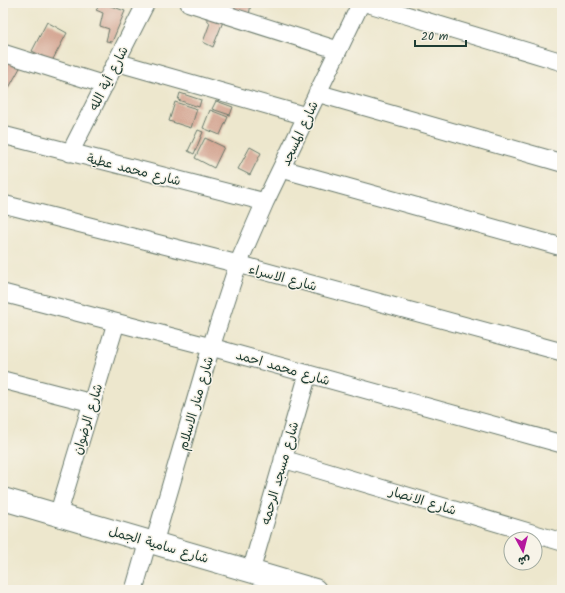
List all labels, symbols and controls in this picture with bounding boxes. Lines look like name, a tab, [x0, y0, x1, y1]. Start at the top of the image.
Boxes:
scale bar	[415, 22, 466, 48]
text: 20 m	[421, 27, 449, 46]
street label: شارع أية الله	[84, 43, 135, 115]
street label: شارع المسجد	[276, 98, 325, 170]
street label: شارع محمد عطية	[84, 149, 183, 192]
street label: شارع الاسراء	[246, 259, 319, 298]
street label: شارع محمد احمد	[233, 345, 332, 392]
street label: شارع منار الاسلام	[173, 354, 220, 453]
street label: شارع الرضوان	[68, 381, 109, 458]
street label: شارع مسجد الرحمه	[256, 419, 305, 528]
street label: شارع الانصار	[386, 481, 459, 522]
street label: شارع سامية الجمل	[106, 521, 211, 570]
north arrow	[503, 531, 543, 571]
text: ش	[517, 550, 531, 570]

